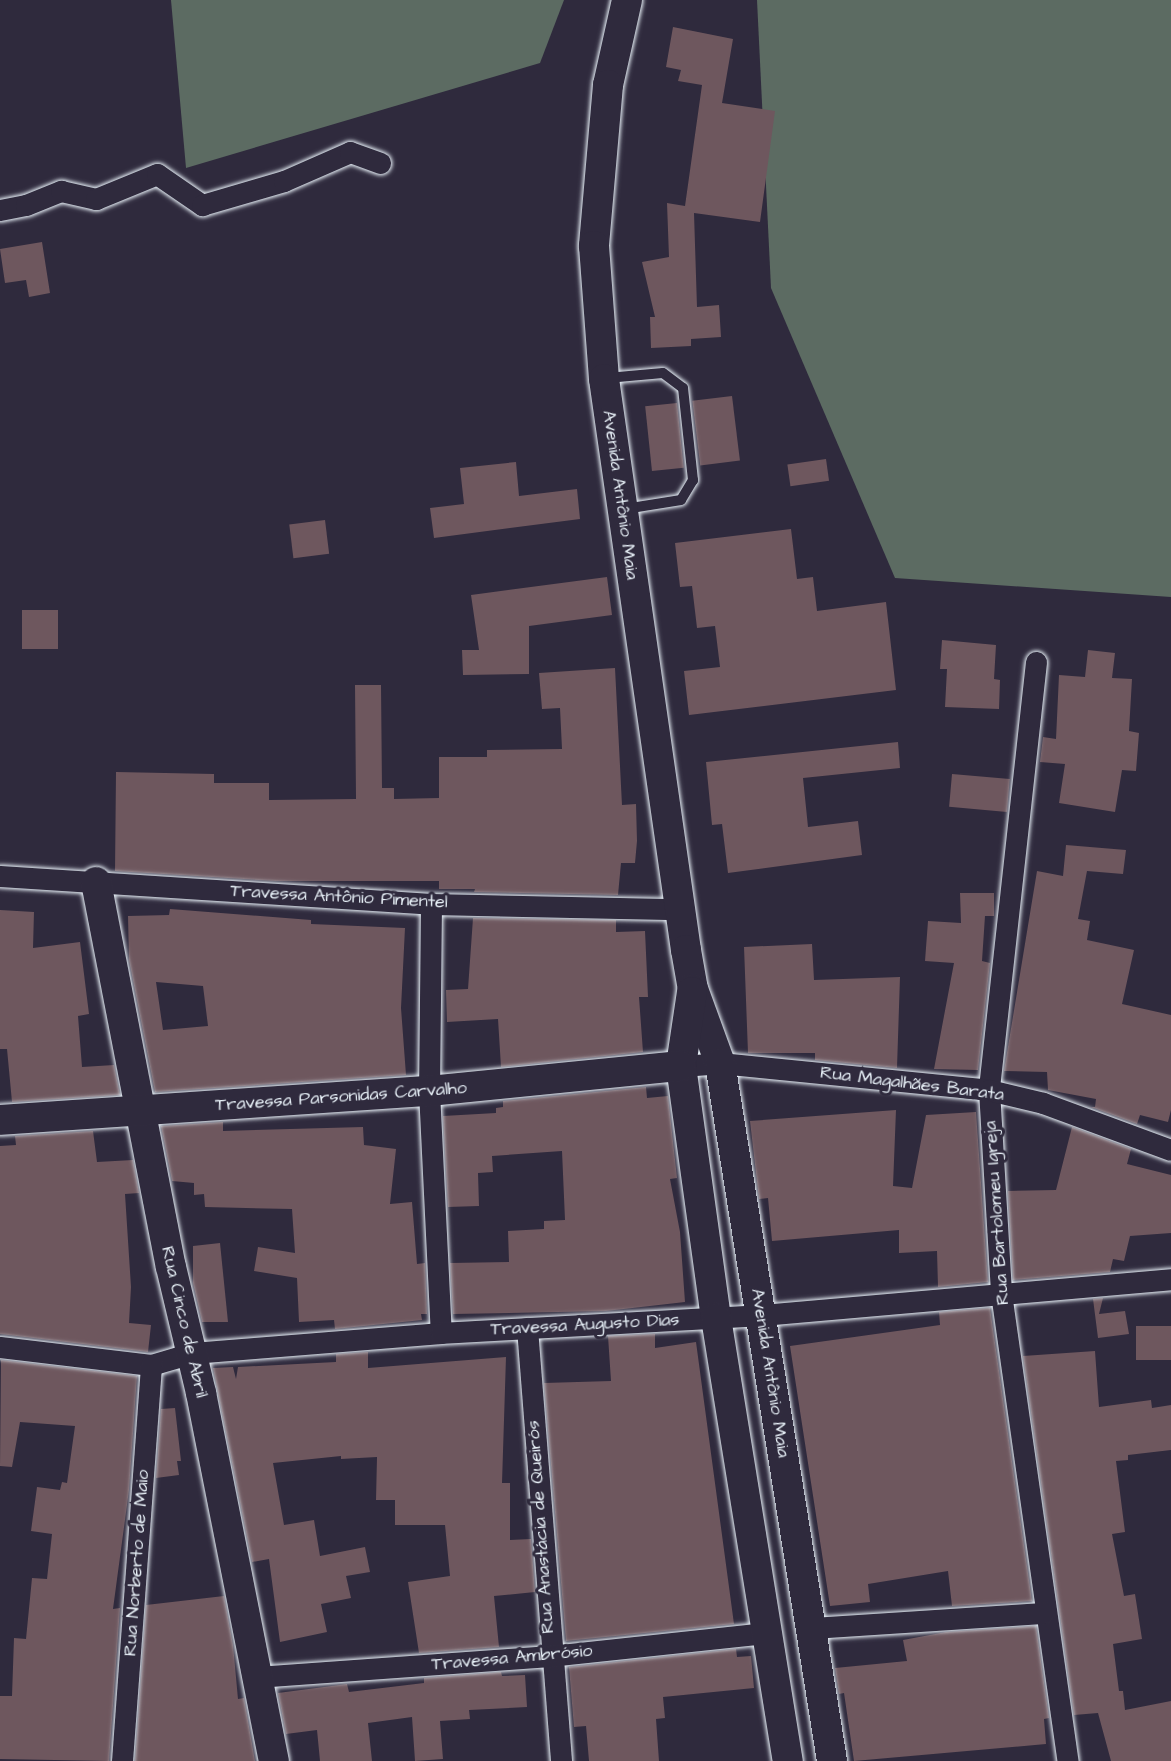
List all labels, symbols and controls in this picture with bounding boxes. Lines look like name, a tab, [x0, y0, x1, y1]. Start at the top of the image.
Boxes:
street label: Avenida Antônio Maia	[597, 409, 643, 581]
street label: Travessa Antônio Pimentel	[230, 881, 448, 913]
street label: Rua Magalhães Barata	[819, 1062, 1005, 1106]
street label: Travessa Parsonidas Carvalho	[215, 1077, 467, 1117]
street label: Rua Bartolomeu Igreja	[980, 1120, 1014, 1306]
street label: Rua Cinco de Abril	[156, 1244, 212, 1400]
street label: Avenida Antônio Maia	[746, 1287, 794, 1459]
street label: Travessa Augusto Dias	[490, 1309, 680, 1341]
street label: Rua Anastácia de Queirós	[523, 1420, 559, 1634]
street label: Rua Norberto de Maio	[120, 1469, 154, 1657]
street label: Travessa Ambrósio	[431, 1640, 593, 1676]

